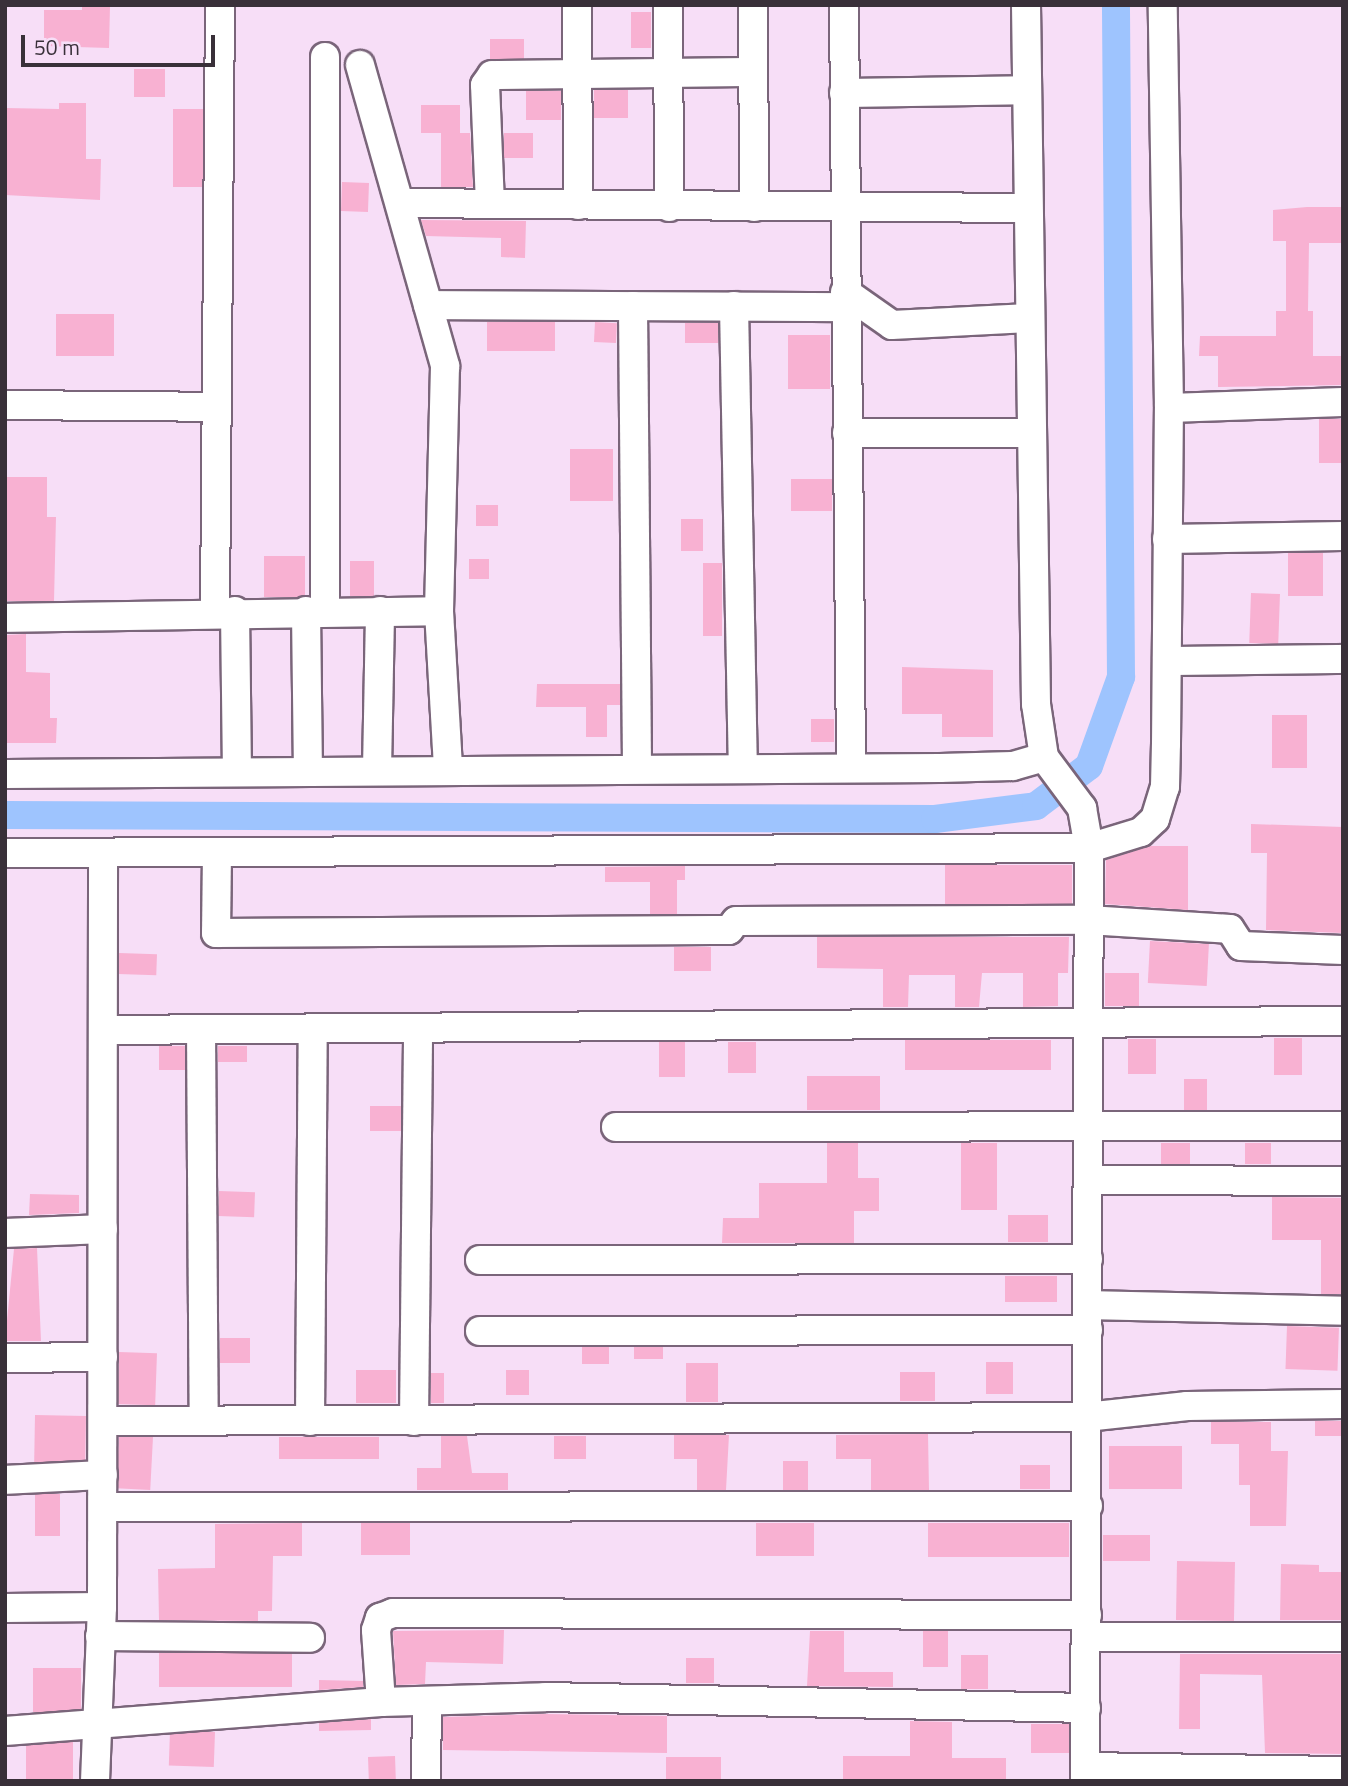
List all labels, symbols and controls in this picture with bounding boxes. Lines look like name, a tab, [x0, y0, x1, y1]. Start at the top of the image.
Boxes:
scale bar	[24, 21, 219, 65]
text: 50 m	[34, 31, 80, 63]

